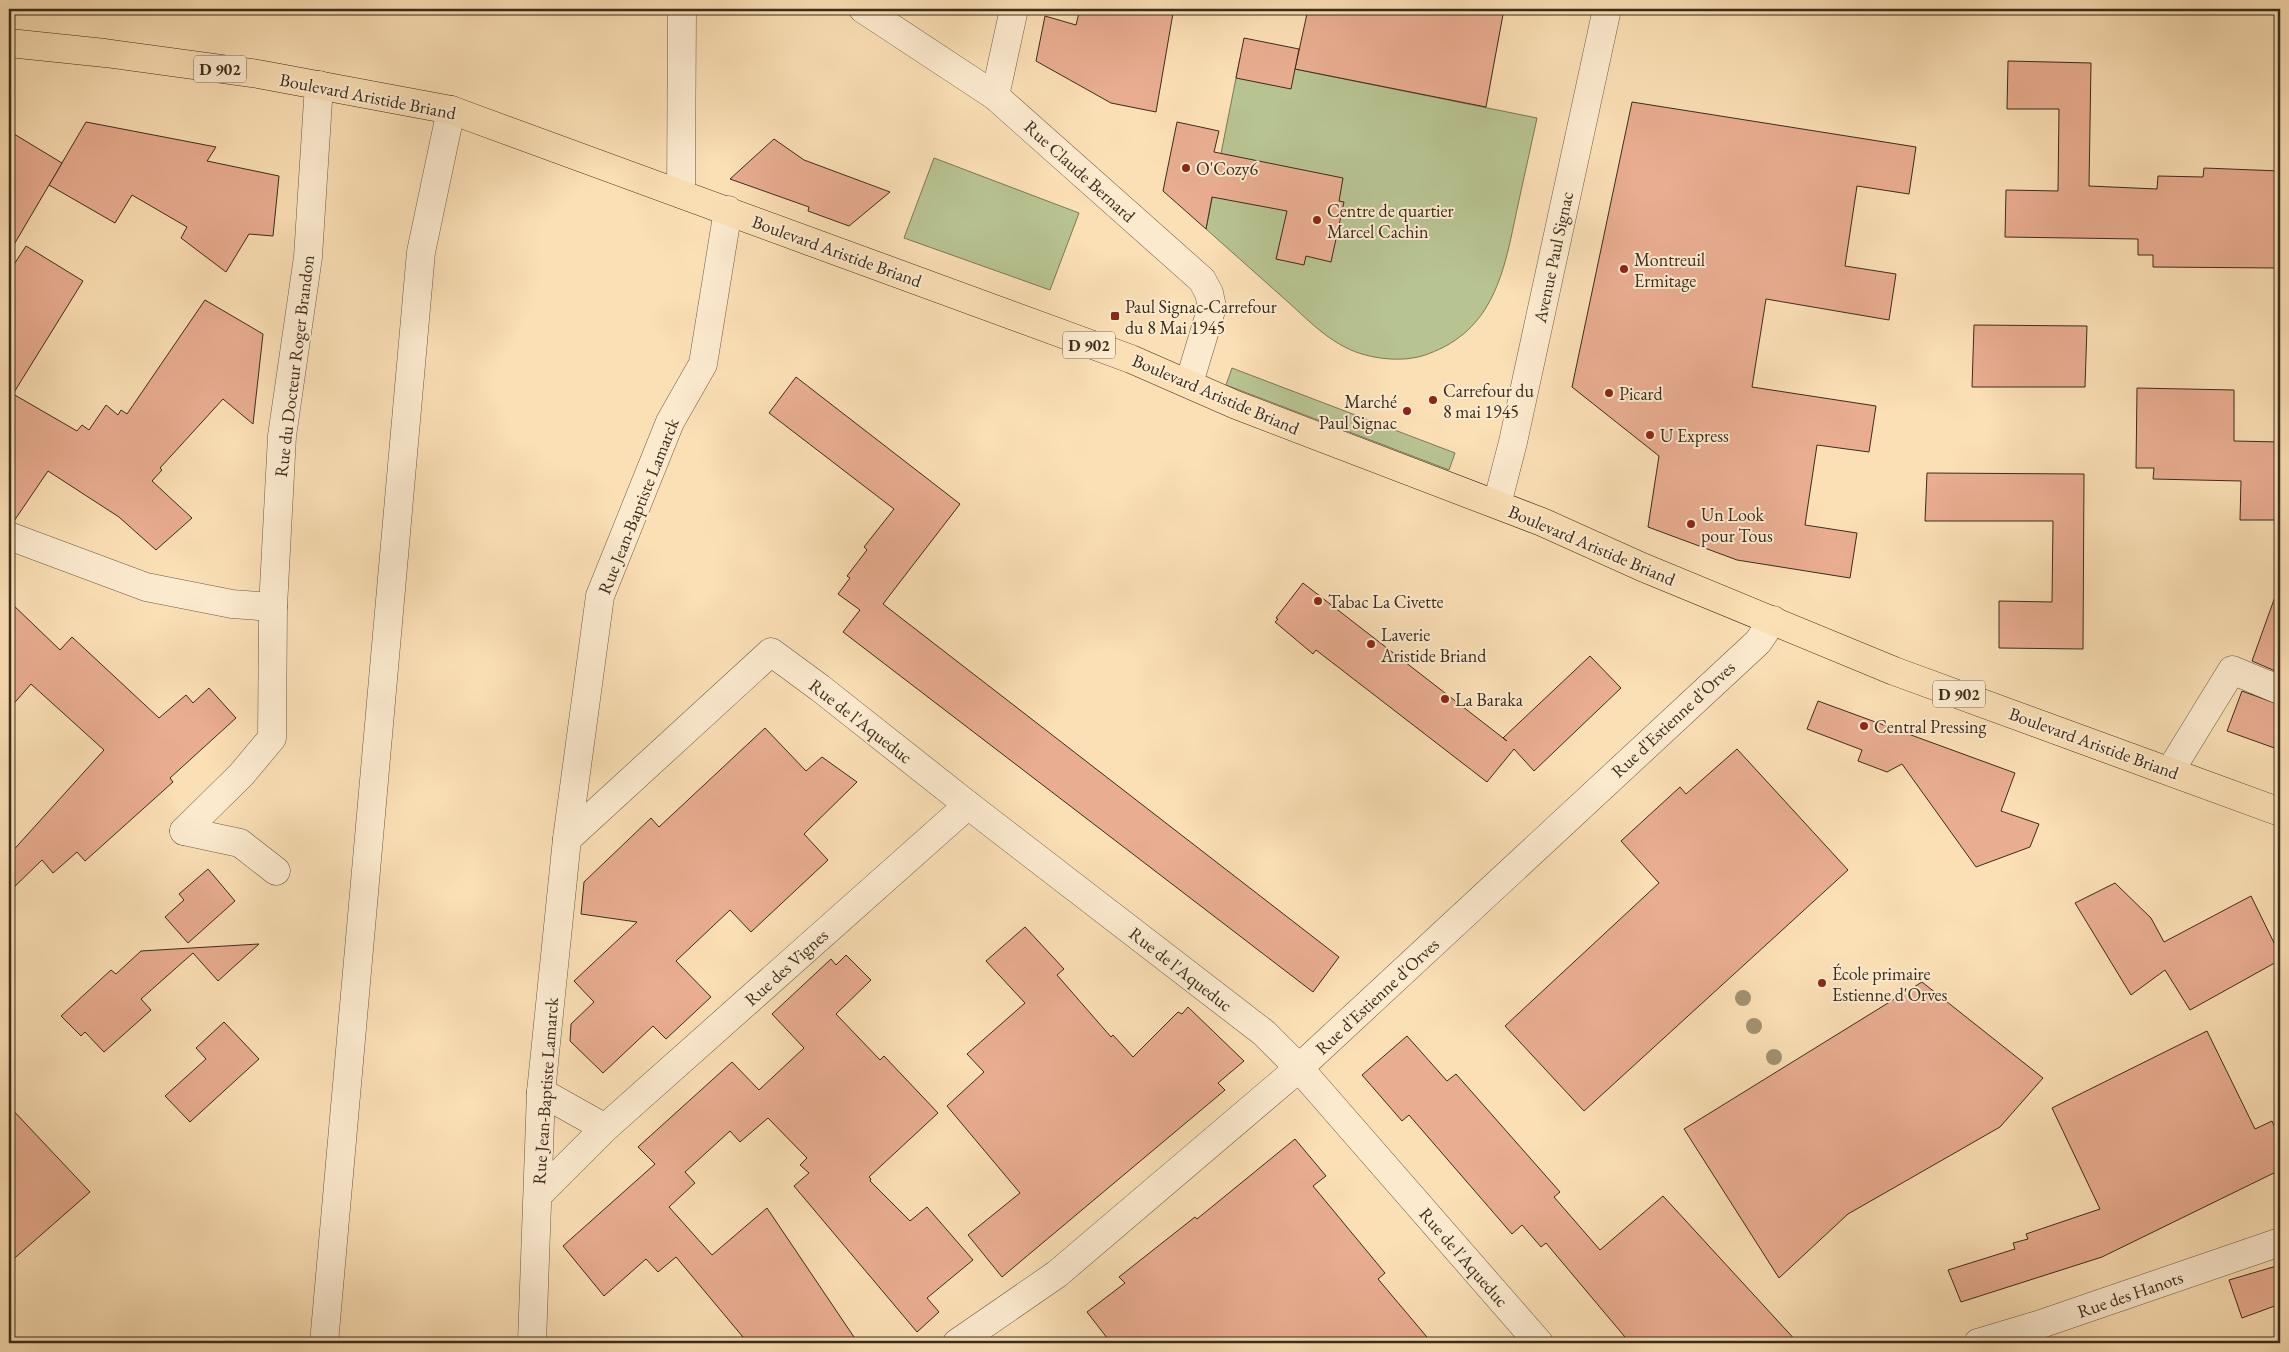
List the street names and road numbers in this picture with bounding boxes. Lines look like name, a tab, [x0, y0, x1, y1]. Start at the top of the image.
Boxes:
road number: D 902	[194, 56, 246, 82]
street label: Boulevard Aristide Briand	[278, 68, 459, 125]
street label: Rue Claude Bernard	[1020, 115, 1141, 228]
street label: Avenue Paul Signac	[1528, 189, 1578, 326]
street label: Boulevard Aristide Briand	[749, 210, 926, 293]
street label: Rue du Docteur Roger Brandon	[269, 253, 319, 478]
road number: D 902	[1063, 332, 1115, 358]
street label: Boulevard Aristide Briand	[1129, 348, 1304, 440]
street label: Rue Jean-Baptiste Lamarck	[592, 414, 684, 597]
street label: Boulevard Aristide Briand	[1505, 499, 1680, 591]
street label: Rue d'Estienne d'Orves	[1606, 656, 1740, 782]
street label: Rue de l'Aqueduc	[805, 674, 917, 768]
road number: D 902	[1933, 681, 1985, 708]
street label: Boulevard Aristide Briand	[2006, 702, 2183, 785]
street label: Rue de l'Aqueduc	[1125, 922, 1237, 1016]
street label: Rue des Vignes	[739, 923, 833, 1011]
street label: Rue d'Estienne d'Orves	[1310, 933, 1444, 1059]
street label: Rue Jean-Baptiste Lamarck	[527, 996, 563, 1185]
street label: Rue de l'Aqueduc	[1414, 1202, 1514, 1312]
street label: Rue des Hanots	[2074, 1265, 2186, 1323]

